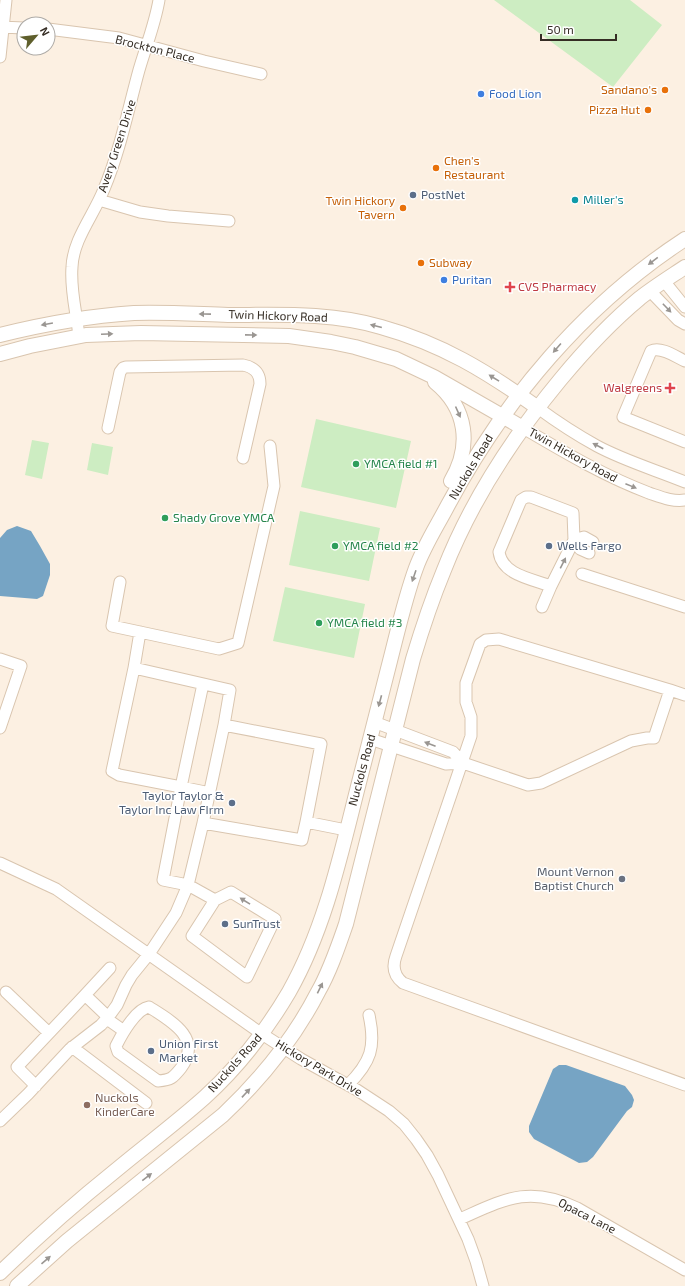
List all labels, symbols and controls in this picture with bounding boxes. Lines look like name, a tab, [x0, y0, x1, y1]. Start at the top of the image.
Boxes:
north arrow	[16, 16, 56, 56]
scale bar	[541, 16, 616, 42]
text: 50 m	[547, 22, 574, 36]
text: N	[38, 25, 53, 38]
street label: Brockton Place	[114, 31, 196, 65]
place label: Sandano's	[601, 82, 657, 96]
marker: Sandano's	[660, 85, 670, 95]
place label: Food Lion	[489, 86, 541, 100]
marker: Food Lion	[476, 89, 486, 99]
street label: Avery Green Drive	[94, 98, 138, 194]
place label: Pizza Hut	[589, 102, 640, 116]
marker: Pizza Hut	[643, 105, 653, 115]
place label: Chen's Restaurant	[444, 153, 505, 181]
marker: Chen's Restaurant	[431, 163, 441, 173]
place label: PostNet	[421, 187, 465, 201]
marker: PostNet	[408, 190, 418, 200]
place label: Miller's	[583, 192, 624, 206]
place label: Twin Hickory Tavern	[326, 193, 396, 221]
marker: Miller's	[570, 195, 580, 205]
marker: Twin Hickory Tavern	[398, 203, 408, 213]
place label: Subway	[429, 255, 473, 269]
one-way arrow	[648, 257, 659, 266]
marker: Subway	[416, 258, 426, 268]
place label: Puritan	[452, 272, 492, 286]
marker: Puritan	[439, 275, 449, 285]
place label: CVS Pharmacy	[518, 279, 597, 293]
marker: CVS Pharmacy	[505, 282, 515, 292]
one-way arrow	[662, 304, 671, 313]
street label: Twin Hickory Road	[228, 306, 328, 324]
one-way arrow	[198, 311, 211, 317]
one-way arrow	[41, 321, 53, 327]
one-way arrow	[370, 322, 382, 328]
one-way arrow	[101, 331, 113, 338]
one-way arrow	[245, 332, 258, 338]
one-way arrow	[552, 343, 561, 354]
one-way arrow	[489, 374, 499, 382]
place label: Walgreens	[603, 380, 662, 394]
marker: Walgreens	[665, 383, 675, 393]
one-way arrow	[455, 407, 461, 419]
street label: Twin Hickory Road	[527, 424, 620, 484]
street label: Nuckols Road	[445, 431, 495, 502]
one-way arrow	[592, 442, 603, 449]
place label: YMCA field #1	[364, 456, 438, 470]
marker: YMCA field #1	[351, 459, 361, 469]
one-way arrow	[626, 483, 638, 489]
place label: Shady Grove YMCA	[173, 510, 275, 524]
marker: Shady Grove YMCA	[160, 513, 170, 523]
place label: YMCA field #2	[343, 538, 419, 552]
place label: Wells Fargo	[557, 538, 622, 552]
marker: YMCA field #2	[330, 541, 340, 551]
marker: Wells Fargo	[544, 541, 554, 551]
one-way arrow	[559, 557, 566, 569]
one-way arrow	[411, 570, 417, 582]
place label: YMCA field #3	[327, 615, 403, 629]
marker: YMCA field #3	[314, 618, 324, 628]
one-way arrow	[377, 695, 383, 707]
street label: Nuckols Road	[345, 732, 377, 807]
one-way arrow	[424, 740, 436, 746]
place label: Taylor Taylor & Taylor Inc Law FIrm	[119, 788, 224, 816]
marker: Taylor Taylor & Taylor Inc Law FIrm	[227, 798, 237, 808]
place label: Mount Vernon Baptist Church	[534, 864, 614, 892]
marker: Mount Vernon Baptist Church	[617, 874, 627, 884]
one-way arrow	[240, 897, 250, 905]
place label: SunTrust	[233, 916, 281, 930]
marker: SunTrust	[220, 919, 230, 929]
one-way arrow	[317, 982, 323, 993]
street label: Nuckols Road	[204, 1030, 264, 1094]
place label: Union First Market	[159, 1036, 219, 1064]
street label: Hickory Park Drive	[274, 1036, 365, 1099]
marker: Union First Market	[146, 1046, 156, 1056]
one-way arrow	[241, 1089, 250, 1098]
place label: Nuckols KinderCare	[95, 1090, 155, 1118]
marker: Nuckols KinderCare	[82, 1100, 92, 1110]
one-way arrow	[141, 1173, 152, 1182]
street label: Opaca Lane	[556, 1195, 619, 1236]
one-way arrow	[41, 1255, 51, 1264]

